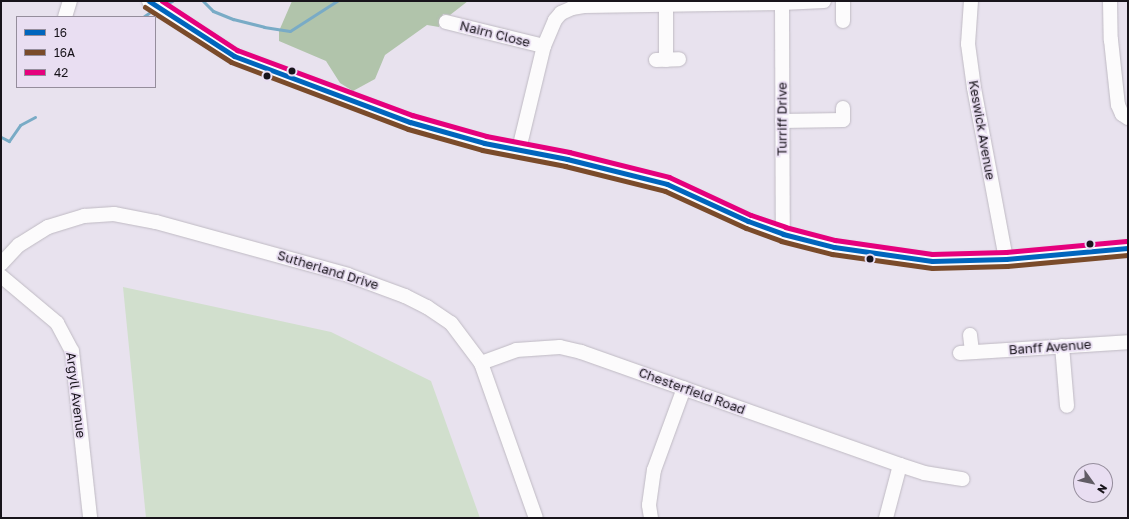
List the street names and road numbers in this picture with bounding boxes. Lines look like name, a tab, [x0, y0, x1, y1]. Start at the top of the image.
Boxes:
street label: Nairn Close	[458, 18, 532, 50]
street label: Keswick Avenue	[966, 79, 998, 181]
street label: Turriff Drive	[774, 82, 790, 156]
street label: Sutherland Drive	[276, 247, 380, 293]
street label: Banff Avenue	[1008, 336, 1092, 358]
street label: Argyll Avenue	[63, 351, 89, 439]
street label: Chesterfield Road	[637, 364, 747, 418]

